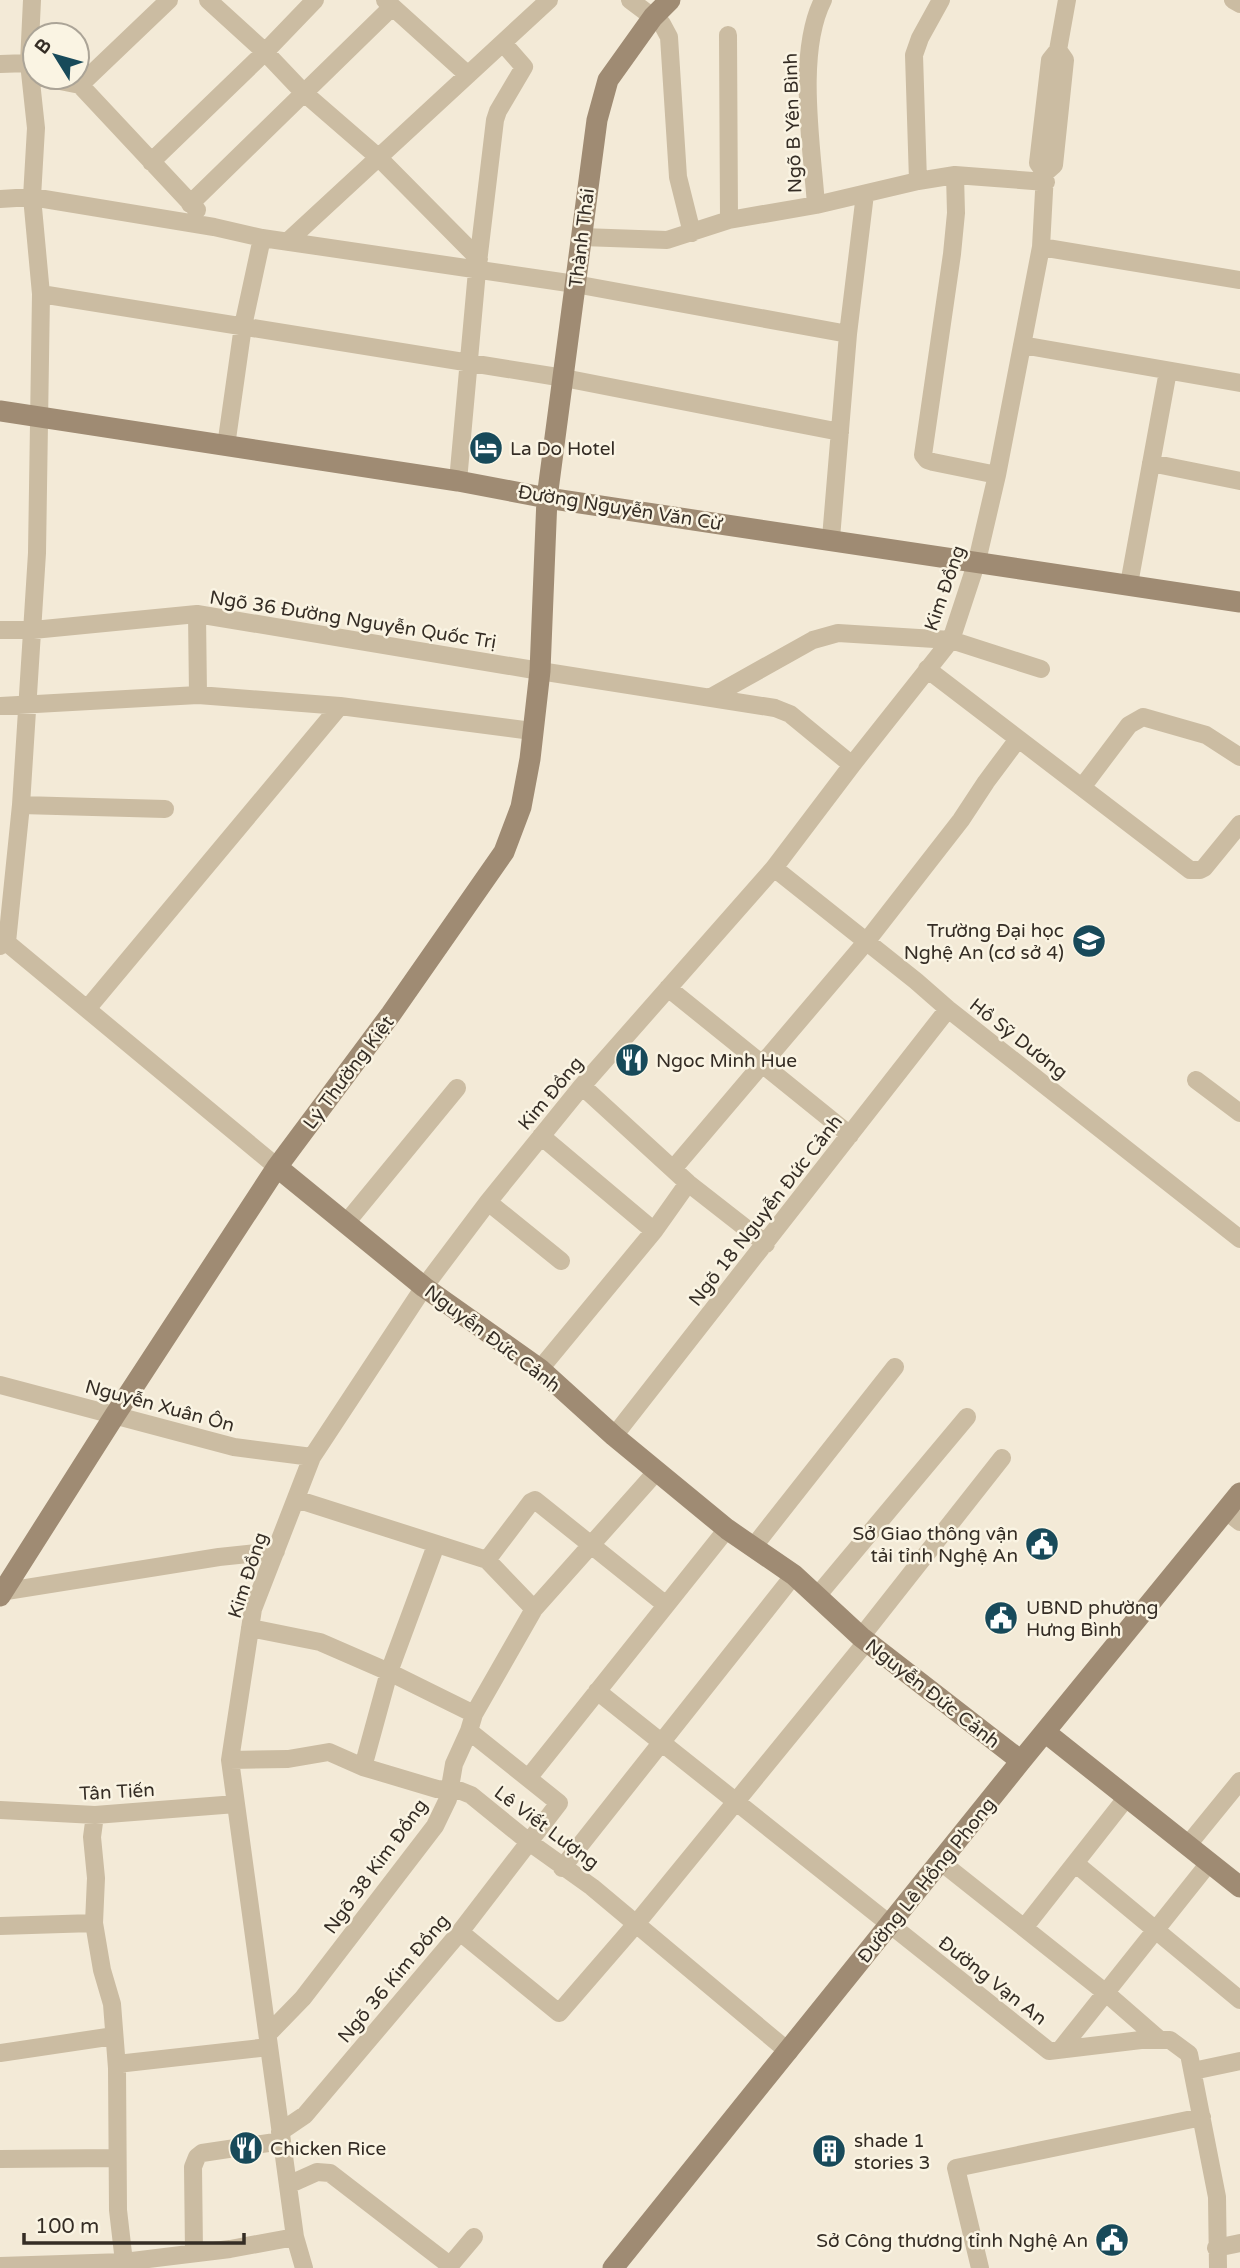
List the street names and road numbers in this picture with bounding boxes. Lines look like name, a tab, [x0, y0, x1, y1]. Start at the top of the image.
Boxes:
street label: Ngõ B Yên Bình	[780, 52, 806, 194]
street label: Thành Thái	[565, 187, 599, 289]
street label: Đường Nguyễn Văn Cừ	[516, 481, 725, 535]
street label: Kim Đồng	[920, 543, 970, 634]
street label: Ngõ 36 Đường Nguyễn Quốc Trị	[208, 586, 498, 654]
street label: Hồ Sỹ Dương	[965, 994, 1072, 1084]
street label: Lý Thường Kiệt	[299, 1012, 399, 1134]
street label: Kim Đồng	[514, 1052, 588, 1135]
street label: Ngõ 18 Nguyễn Đức Cảnh	[684, 1111, 847, 1310]
street label: Nguyễn Đức Cảnh	[420, 1281, 564, 1397]
street label: Nguyễn Xuân Ôn	[83, 1375, 237, 1436]
street label: Kim Đồng	[224, 1530, 272, 1621]
street label: Nguyễn Đức Cảnh	[861, 1635, 1004, 1753]
street label: Tân Tiến	[79, 1779, 155, 1805]
street label: Lê Viết Lượng	[490, 1781, 603, 1874]
street label: Đường Lê Hồng Phong	[853, 1794, 1000, 1968]
street label: Ngõ 38 Kim Đồng	[320, 1795, 432, 1938]
street label: Ngõ 36 Kim Đồng	[334, 1910, 454, 2047]
street label: Đường Vạn An	[934, 1932, 1051, 2030]

